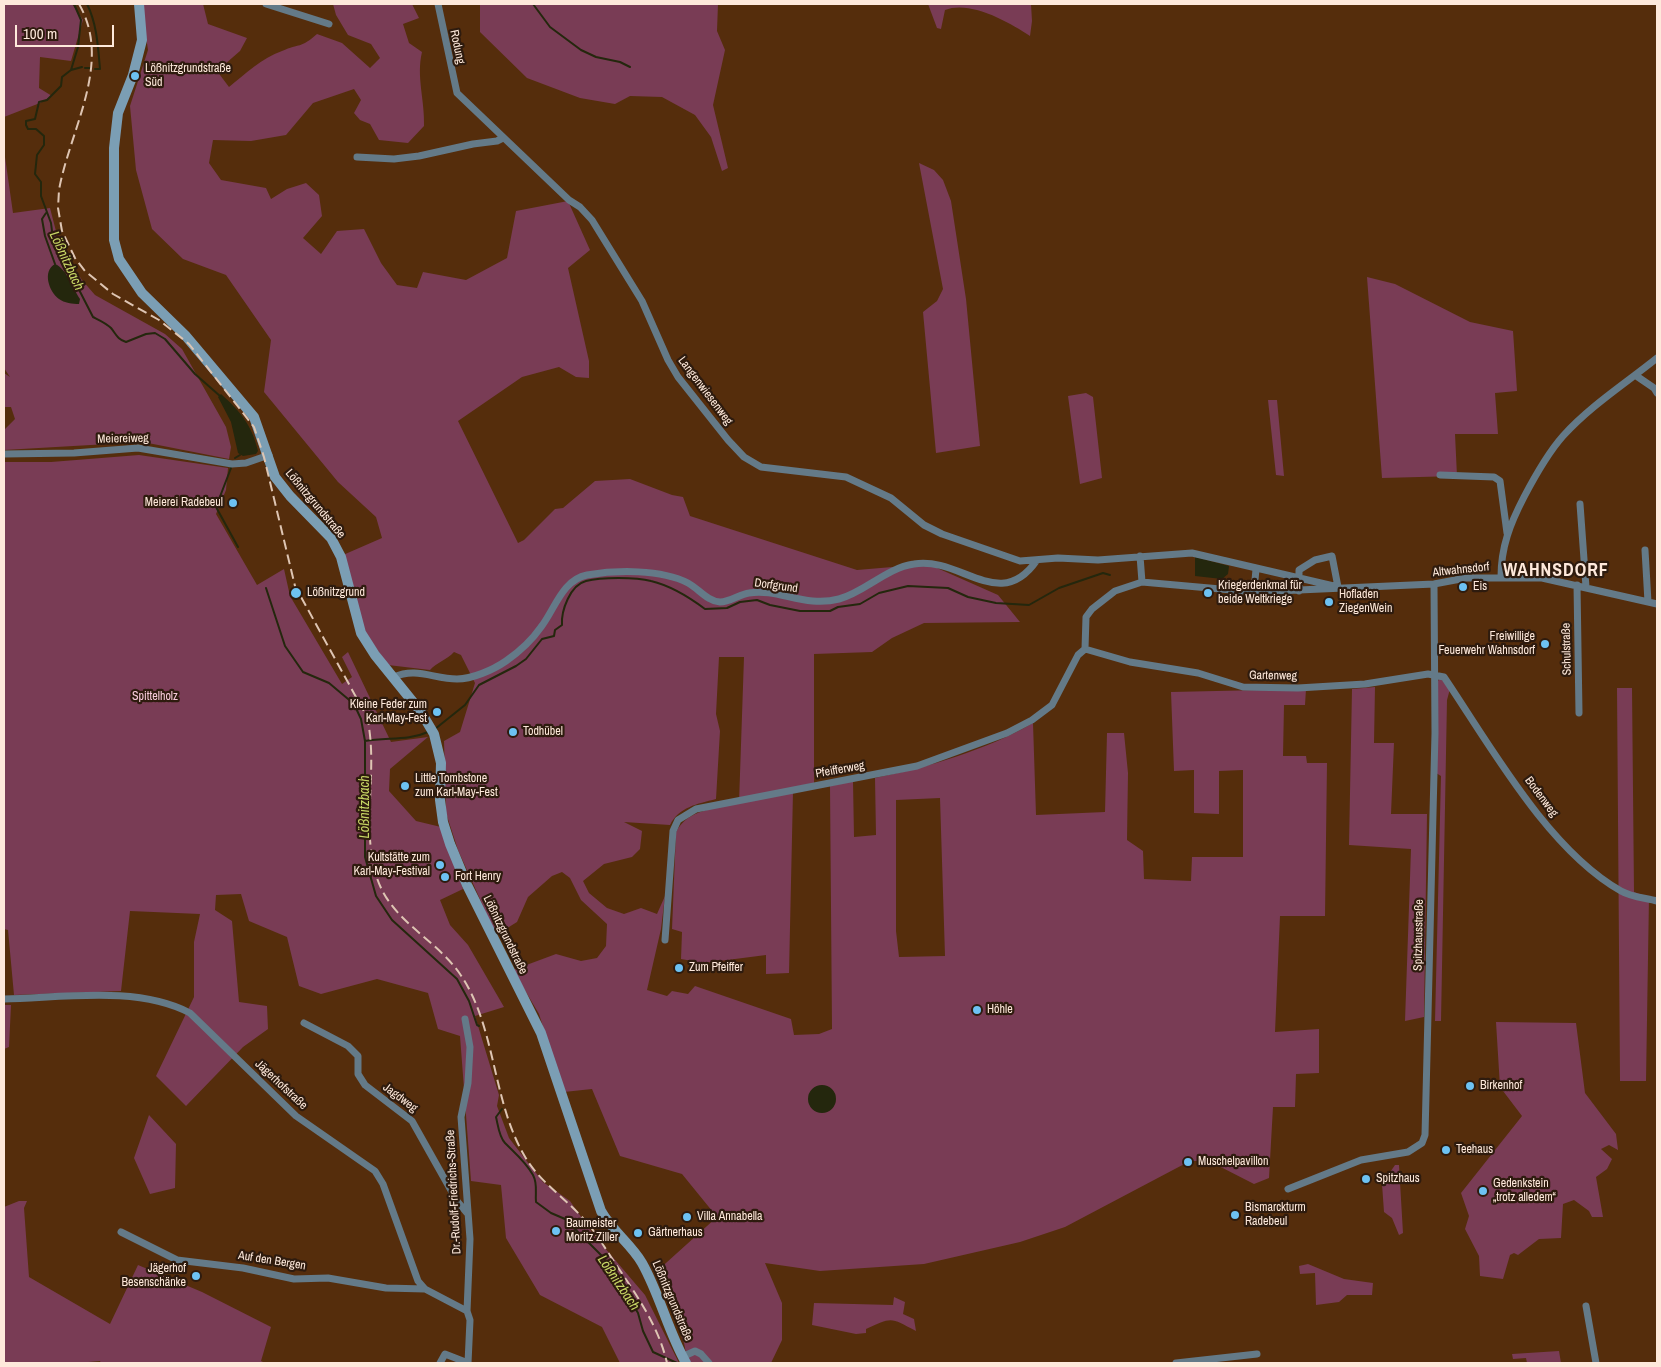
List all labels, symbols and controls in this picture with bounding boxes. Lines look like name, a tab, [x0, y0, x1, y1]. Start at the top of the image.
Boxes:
scale bar	[18, 15, 116, 47]
text: 100 m	[23, 23, 57, 44]
street label: Rodung	[446, 29, 468, 65]
place label: Lößnitzgrundstraße Süd	[145, 62, 231, 90]
marker: Lößnitzgrundstraße Süd	[129, 70, 141, 82]
water label: Lößnitzbach	[45, 229, 87, 293]
street label: Langenwiesenweg	[675, 354, 735, 428]
street label: Meiereiweg	[97, 431, 149, 447]
street label: Lößnitzgrundstraße	[282, 466, 348, 542]
place label: Meierei Radebeul	[145, 496, 223, 510]
marker: Meierei Radebeul	[227, 497, 239, 509]
street label: Altwahnsdorf	[1432, 560, 1490, 580]
district label: WAHNSDORF	[1502, 560, 1610, 582]
street label: Dorfgrund	[753, 576, 799, 596]
place label: Kriegerdenkmal für beide Weltkriege	[1218, 579, 1302, 607]
place label: Eis	[1473, 580, 1487, 594]
marker: Eis	[1457, 581, 1469, 593]
marker: Lößnitzgrund	[289, 586, 303, 600]
place label: Lößnitzgrund	[307, 586, 365, 600]
marker: Kriegerdenkmal für beide Weltkriege	[1202, 587, 1214, 599]
place label: Hofladen ZiegenWein	[1339, 588, 1392, 616]
marker: Hofladen ZiegenWein	[1323, 596, 1335, 608]
street label: Schulstraße	[1559, 623, 1575, 675]
place label: Freiwillige Feuerwehr Wahnsdorf	[1438, 630, 1535, 658]
marker: Freiwillige Feuerwehr Wahnsdorf	[1539, 638, 1551, 650]
street label: Gartenweg	[1249, 668, 1297, 684]
park label: Spittelholz	[132, 690, 178, 704]
place label: Kleine Feder zum Karl-May-Fest	[350, 698, 427, 726]
marker: Kleine Feder zum Karl-May-Fest	[431, 706, 443, 718]
place label: Todhübel	[523, 725, 563, 739]
marker: Todhübel	[507, 726, 519, 738]
street label: Pfeifferweg	[814, 759, 866, 781]
place label: Little Tombstone zum Karl-May-Fest	[415, 772, 498, 800]
street label: Bodenweg	[1521, 774, 1561, 820]
water label: Lößnitzbach	[357, 775, 373, 839]
marker: Little Tombstone zum Karl-May-Fest	[399, 780, 411, 792]
place label: Kultstätte zum Karl-May-Festival	[353, 851, 430, 879]
marker: Kultstätte zum Karl-May-Festival	[434, 859, 446, 871]
place label: Fort Henry	[455, 870, 501, 884]
marker: Fort Henry	[439, 871, 451, 883]
street label: Lößnitzgrundstraße	[480, 893, 530, 977]
street label: Spitzhausstraße	[1411, 899, 1427, 971]
place label: Zum Pfeiffer	[689, 961, 743, 975]
marker: Zum Pfeiffer	[673, 962, 685, 974]
place label: Höhle	[987, 1003, 1013, 1017]
marker: Höhle	[971, 1004, 983, 1016]
street label: Jägerhofstraße	[252, 1057, 310, 1113]
place label: Birkenhof	[1480, 1079, 1522, 1093]
street label: Jagdweg	[380, 1080, 420, 1116]
marker: Birkenhof	[1464, 1080, 1476, 1092]
street label: Dr.-Rudolf-Friedrichs-Straße	[444, 1129, 464, 1255]
place label: Teehaus	[1456, 1143, 1493, 1157]
marker: Teehaus	[1440, 1144, 1452, 1156]
place label: Muschelpavillon	[1198, 1155, 1269, 1169]
marker: Muschelpavillon	[1182, 1156, 1194, 1168]
place label: Spitzhaus	[1376, 1172, 1420, 1186]
marker: Spitzhaus	[1360, 1173, 1372, 1185]
place label: Gedenkstein „trotz alledem“	[1493, 1177, 1556, 1205]
marker: Gedenkstein „trotz alledem“	[1477, 1185, 1489, 1197]
place label: Bismarckturm Radebeul	[1245, 1201, 1306, 1229]
marker: Bismarckturm Radebeul	[1229, 1209, 1241, 1221]
place label: Villa Annabella	[697, 1210, 762, 1224]
marker: Villa Annabella	[681, 1211, 693, 1223]
place label: Baumeister Moritz Ziller	[566, 1217, 618, 1245]
marker: Baumeister Moritz Ziller	[550, 1225, 562, 1237]
place label: Gärtnerhaus	[648, 1226, 703, 1240]
marker: Gärtnerhaus	[632, 1227, 644, 1239]
street label: Auf den Bergen	[237, 1249, 307, 1273]
water label: Lößnitzbach	[593, 1252, 643, 1314]
street label: Lößnitzgrundstraße	[649, 1259, 695, 1343]
place label: Jägerhof Besenschänke	[121, 1262, 186, 1290]
marker: Jägerhof Besenschänke	[190, 1270, 202, 1282]

